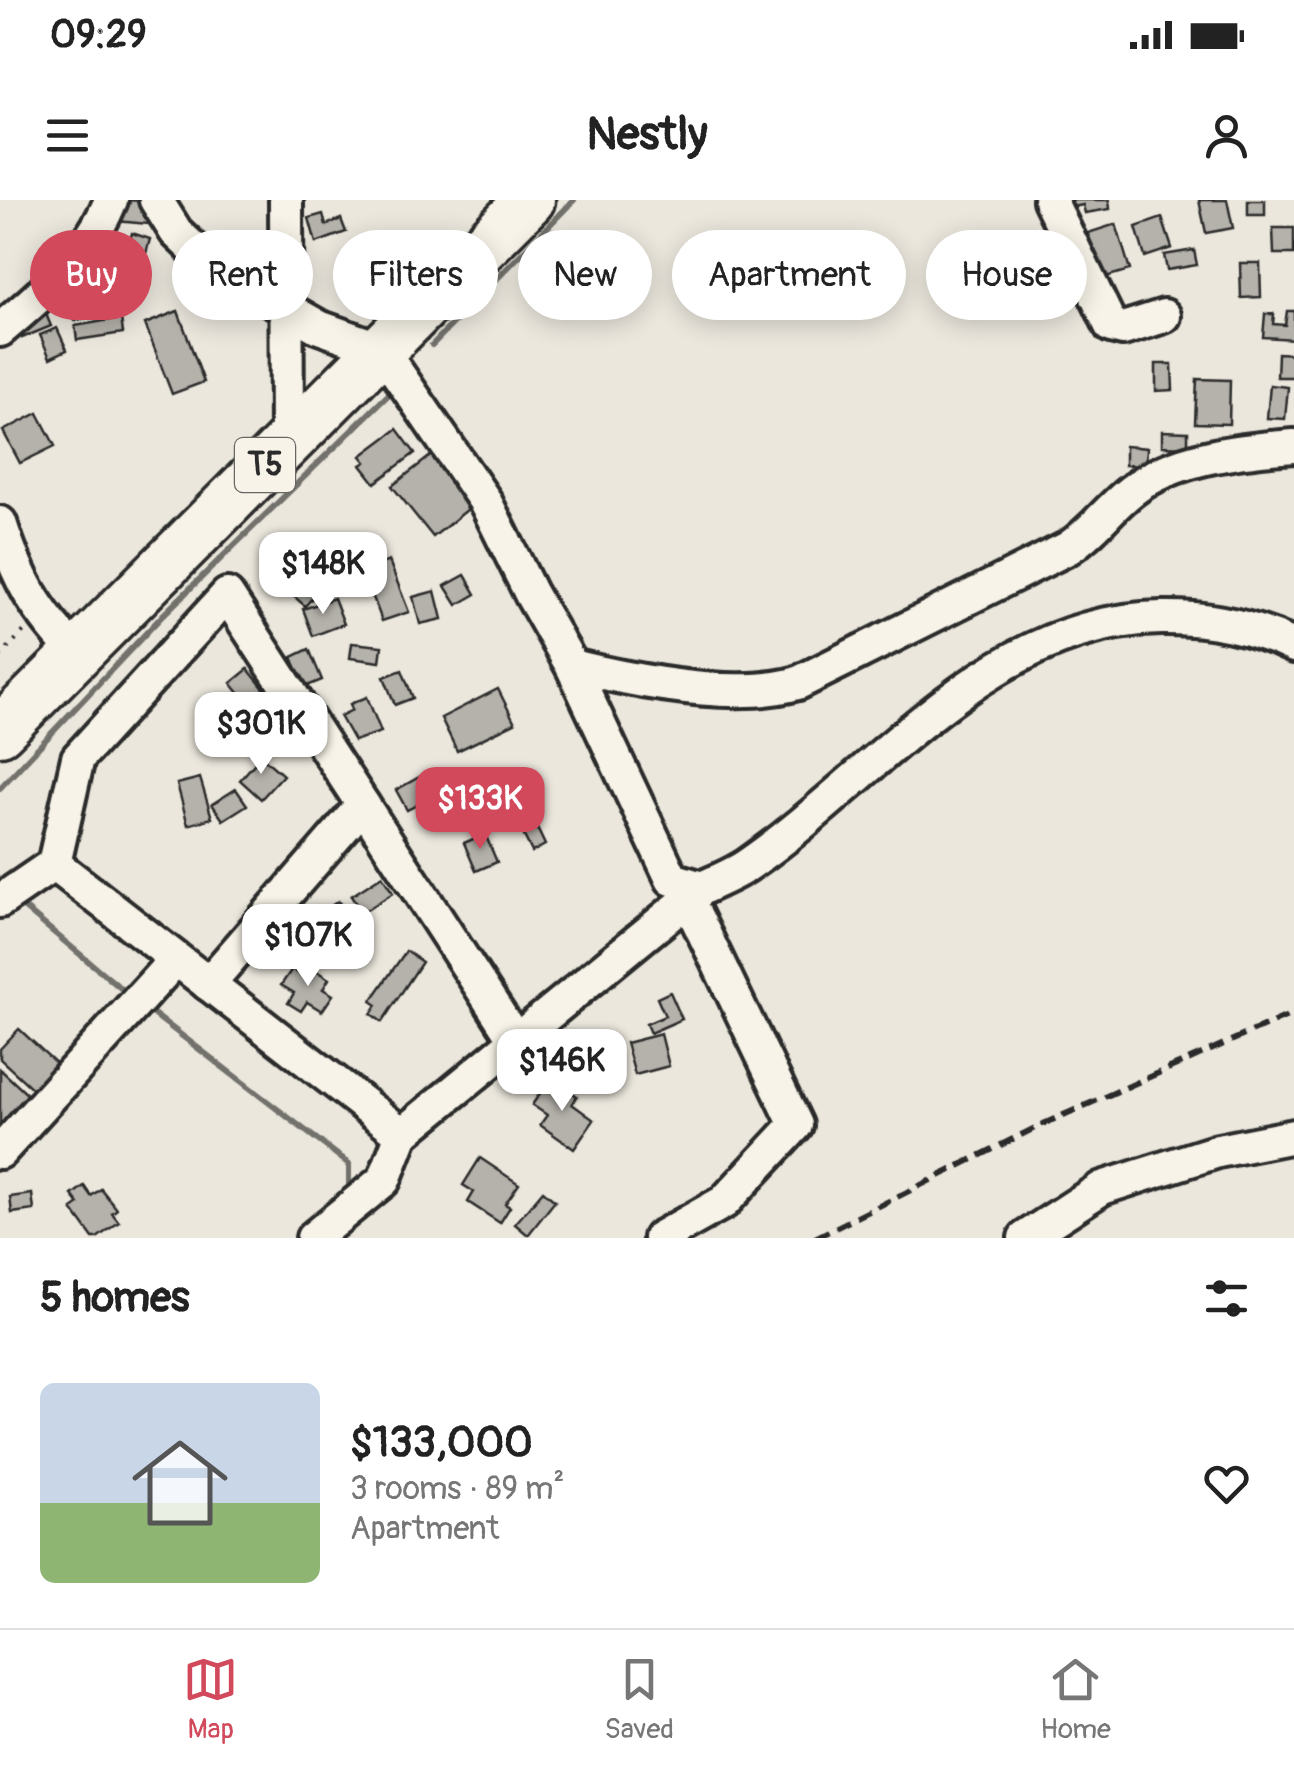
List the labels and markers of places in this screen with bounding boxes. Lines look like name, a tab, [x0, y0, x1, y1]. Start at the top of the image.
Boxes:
pin: $148K	[253, 532, 393, 617]
pin: $301K	[191, 692, 331, 777]
pin: $133K	[410, 767, 550, 852]
pin: $107K	[238, 904, 378, 989]
pin: $146K	[492, 1029, 632, 1114]

